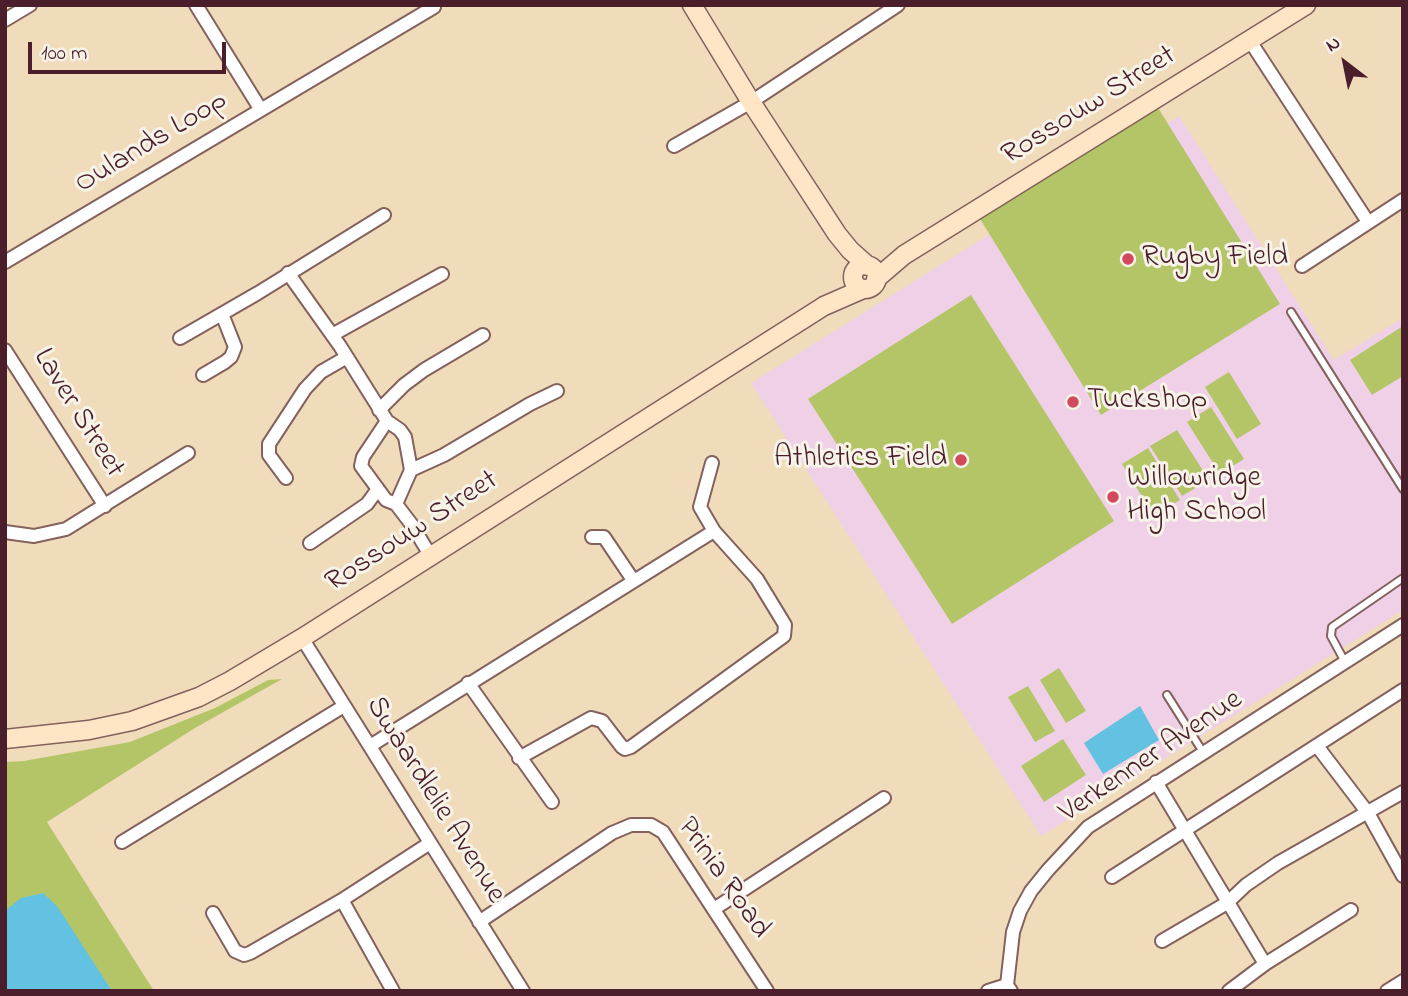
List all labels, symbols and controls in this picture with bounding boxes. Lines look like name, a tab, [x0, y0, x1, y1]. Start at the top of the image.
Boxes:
scale bar	[32, 28, 229, 72]
north arrow	[1310, 28, 1380, 98]
text: N	[1321, 30, 1346, 60]
text: 100 m	[41, 39, 87, 69]
street label: Rossouw Street	[996, 39, 1184, 175]
street label: Oulands Loop	[69, 85, 235, 203]
place label: Rugby Field	[1142, 241, 1288, 277]
marker: Rugby Field	[1120, 251, 1136, 267]
street label: Laver Street	[23, 343, 131, 485]
place label: Tuckshop	[1087, 384, 1207, 420]
marker: Tuckshop	[1065, 394, 1081, 410]
place label: Athletics Field	[774, 442, 947, 478]
marker: Athletics Field	[953, 452, 969, 468]
place label: Willowridge High School	[1127, 462, 1266, 532]
street label: Rossouw Street	[320, 464, 506, 602]
marker: Willowridge High School	[1105, 489, 1121, 505]
street label: Verkenner Avenue	[1054, 684, 1250, 832]
street label: Swaardlelie Avenue	[356, 691, 512, 911]
street label: Prinia Road	[667, 812, 777, 946]

